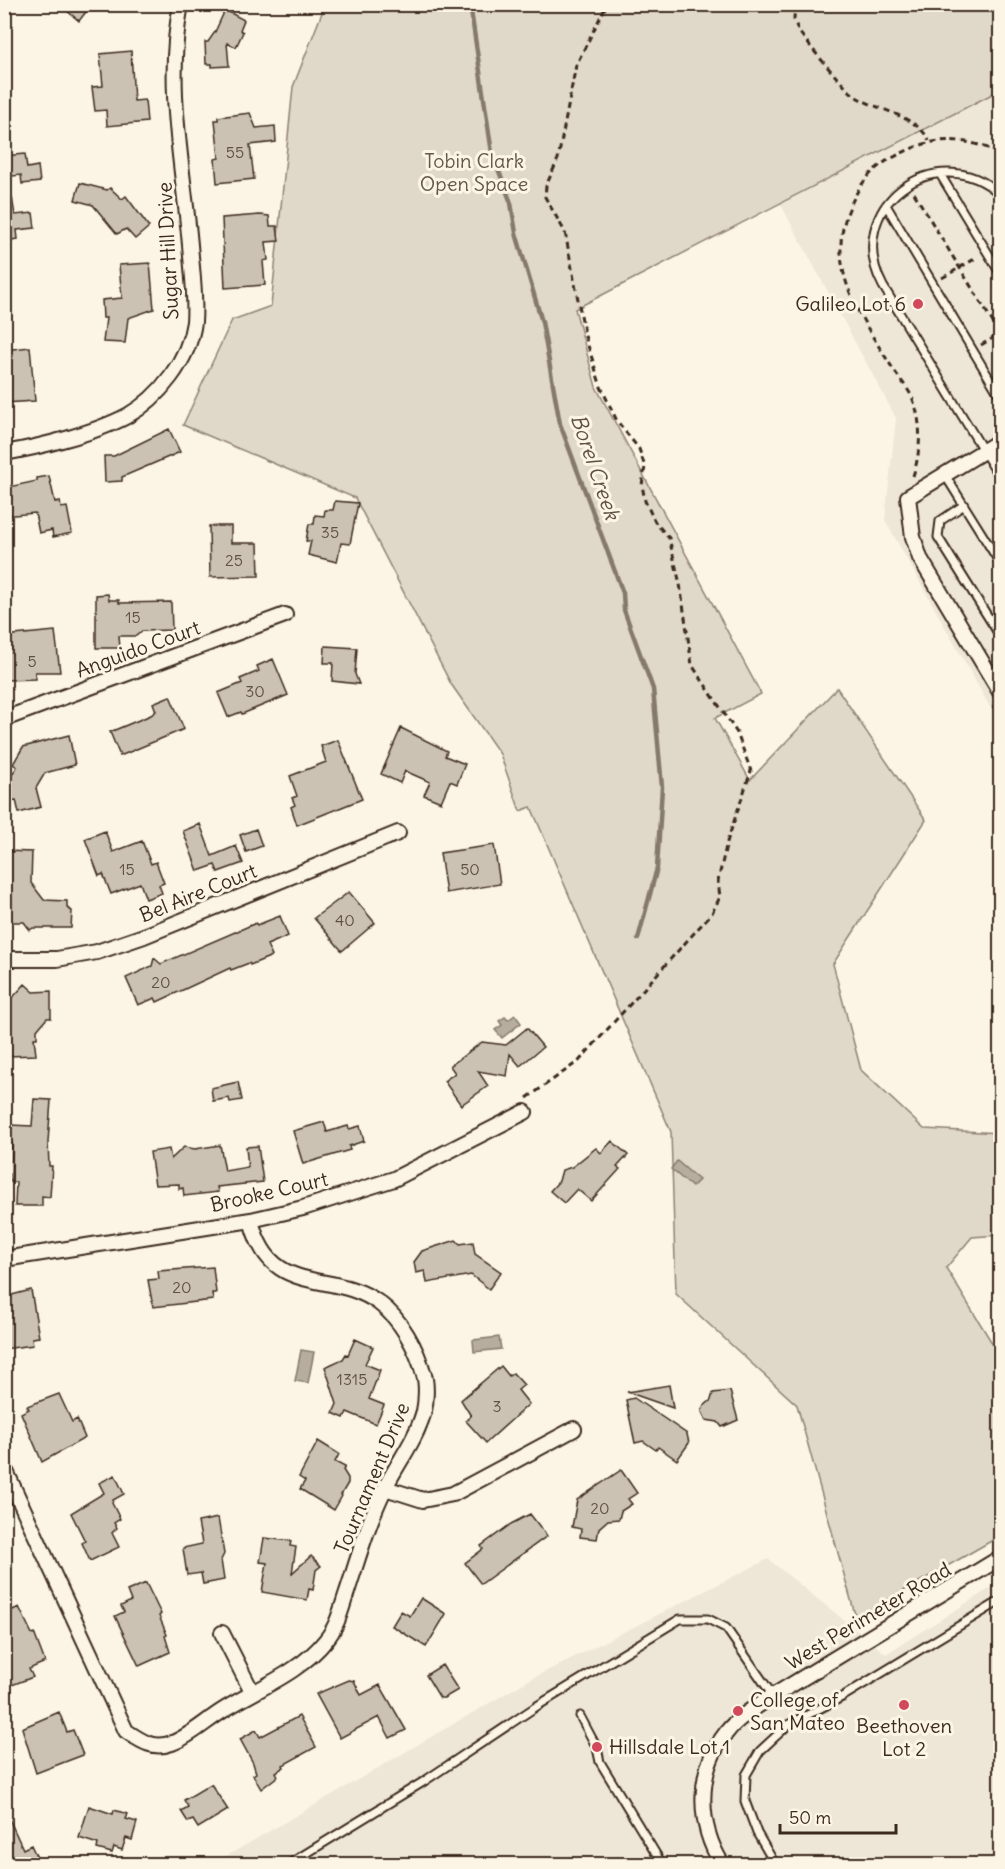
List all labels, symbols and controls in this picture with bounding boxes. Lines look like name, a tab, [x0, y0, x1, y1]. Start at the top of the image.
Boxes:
house number: 55	[226, 142, 244, 162]
park label: Tobin Clark Open Space	[420, 148, 528, 196]
street label: Sugar Hill Drive	[151, 181, 184, 321]
place label: Galileo Lot 6	[795, 291, 906, 316]
marker: Galileo Lot 6	[911, 297, 925, 311]
water label: Borel Creek	[565, 411, 626, 524]
house number: 35	[321, 522, 339, 542]
house number: 25	[225, 550, 243, 570]
house number: 15	[125, 607, 141, 627]
street label: Anguido Court	[72, 614, 204, 683]
house number: 5	[27, 651, 37, 671]
house number: 30	[245, 681, 265, 701]
street label: Bel Aire Court	[135, 858, 260, 927]
house number: 15	[119, 859, 135, 879]
house number: 50	[460, 859, 480, 879]
house number: 40	[335, 910, 355, 930]
house number: 20	[151, 972, 171, 992]
street label: Brooke Court	[208, 1166, 330, 1217]
house number: 20	[172, 1277, 192, 1297]
house number: 1315	[337, 1369, 367, 1389]
house number: 3	[492, 1396, 502, 1416]
street label: Tournament Drive	[328, 1398, 415, 1557]
house number: 20	[590, 1498, 610, 1518]
street label: West Perimeter Road	[780, 1556, 955, 1675]
place label: College of San Mateo	[750, 1687, 845, 1735]
marker: Beethoven Lot 2	[897, 1698, 911, 1712]
marker: College of San Mateo	[731, 1704, 745, 1718]
place label: Beethoven Lot 2	[856, 1713, 952, 1761]
place label: Hillsdale Lot 1	[609, 1734, 730, 1759]
marker: Hillsdale Lot 1	[590, 1740, 604, 1754]
scale bar	[780, 1797, 896, 1835]
text: 50 m	[789, 1806, 831, 1829]

